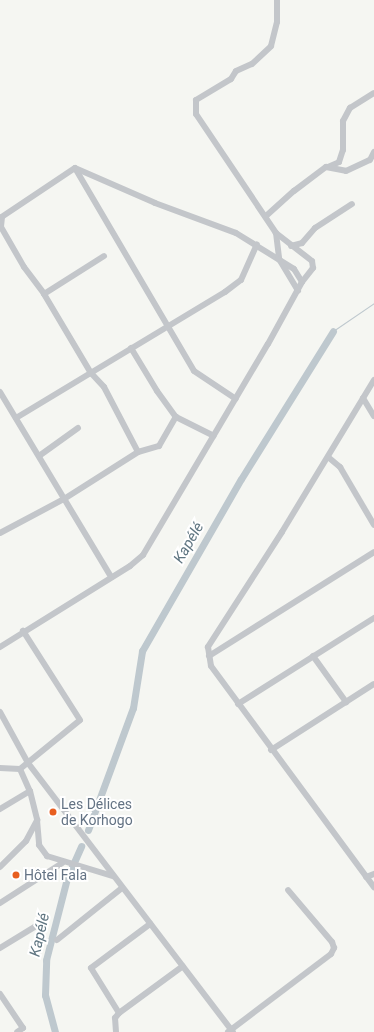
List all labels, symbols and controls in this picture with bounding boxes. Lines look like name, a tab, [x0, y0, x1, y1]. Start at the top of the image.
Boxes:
water label: Kapélé	[170, 519, 208, 567]
place label: Les Délices de Korhogo	[61, 796, 133, 828]
marker: Les Délices de Korhogo	[48, 807, 58, 817]
place label: Hôtel Fala	[24, 867, 87, 883]
marker: Hôtel Fala	[11, 870, 21, 880]
water label: Kapélé	[26, 911, 54, 959]

